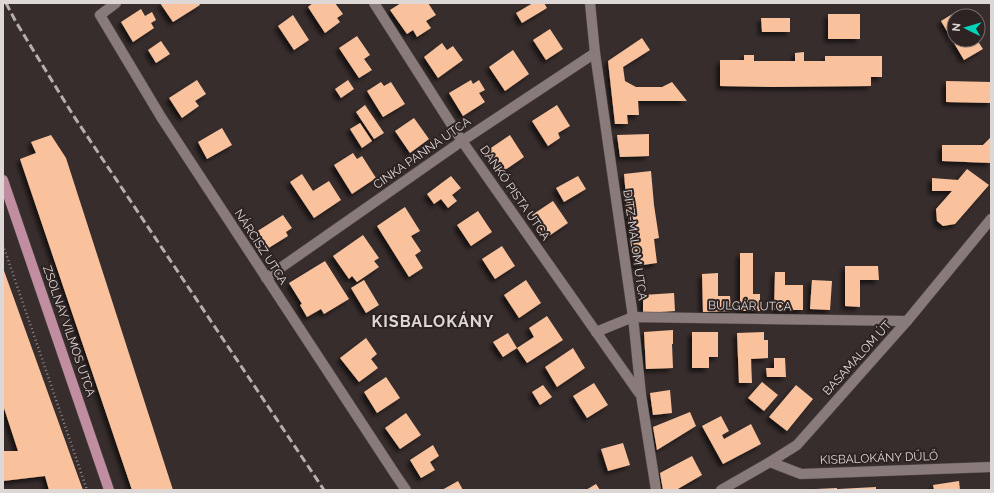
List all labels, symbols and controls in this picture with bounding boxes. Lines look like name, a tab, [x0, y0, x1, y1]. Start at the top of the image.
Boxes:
north arrow	[946, 8, 986, 48]
text: N	[950, 22, 963, 32]
street label: CINKA PANNA UTCA	[371, 114, 473, 192]
street label: DANKÓ PISTA UTCA	[477, 143, 553, 243]
street label: DITZ-MALOM UTCA	[620, 189, 650, 301]
street label: NÁRCISZ UTCA	[232, 207, 290, 287]
street label: ZSOLNAY VILMOS UTCA	[40, 264, 98, 398]
street label: BULGÁR UTCA	[708, 298, 792, 314]
district label: KISBALOKÁNY	[372, 311, 494, 331]
street label: BASAMALOM ÚT	[820, 317, 895, 398]
street label: KISBALOKÁNY DŰLŐ	[820, 449, 938, 467]

